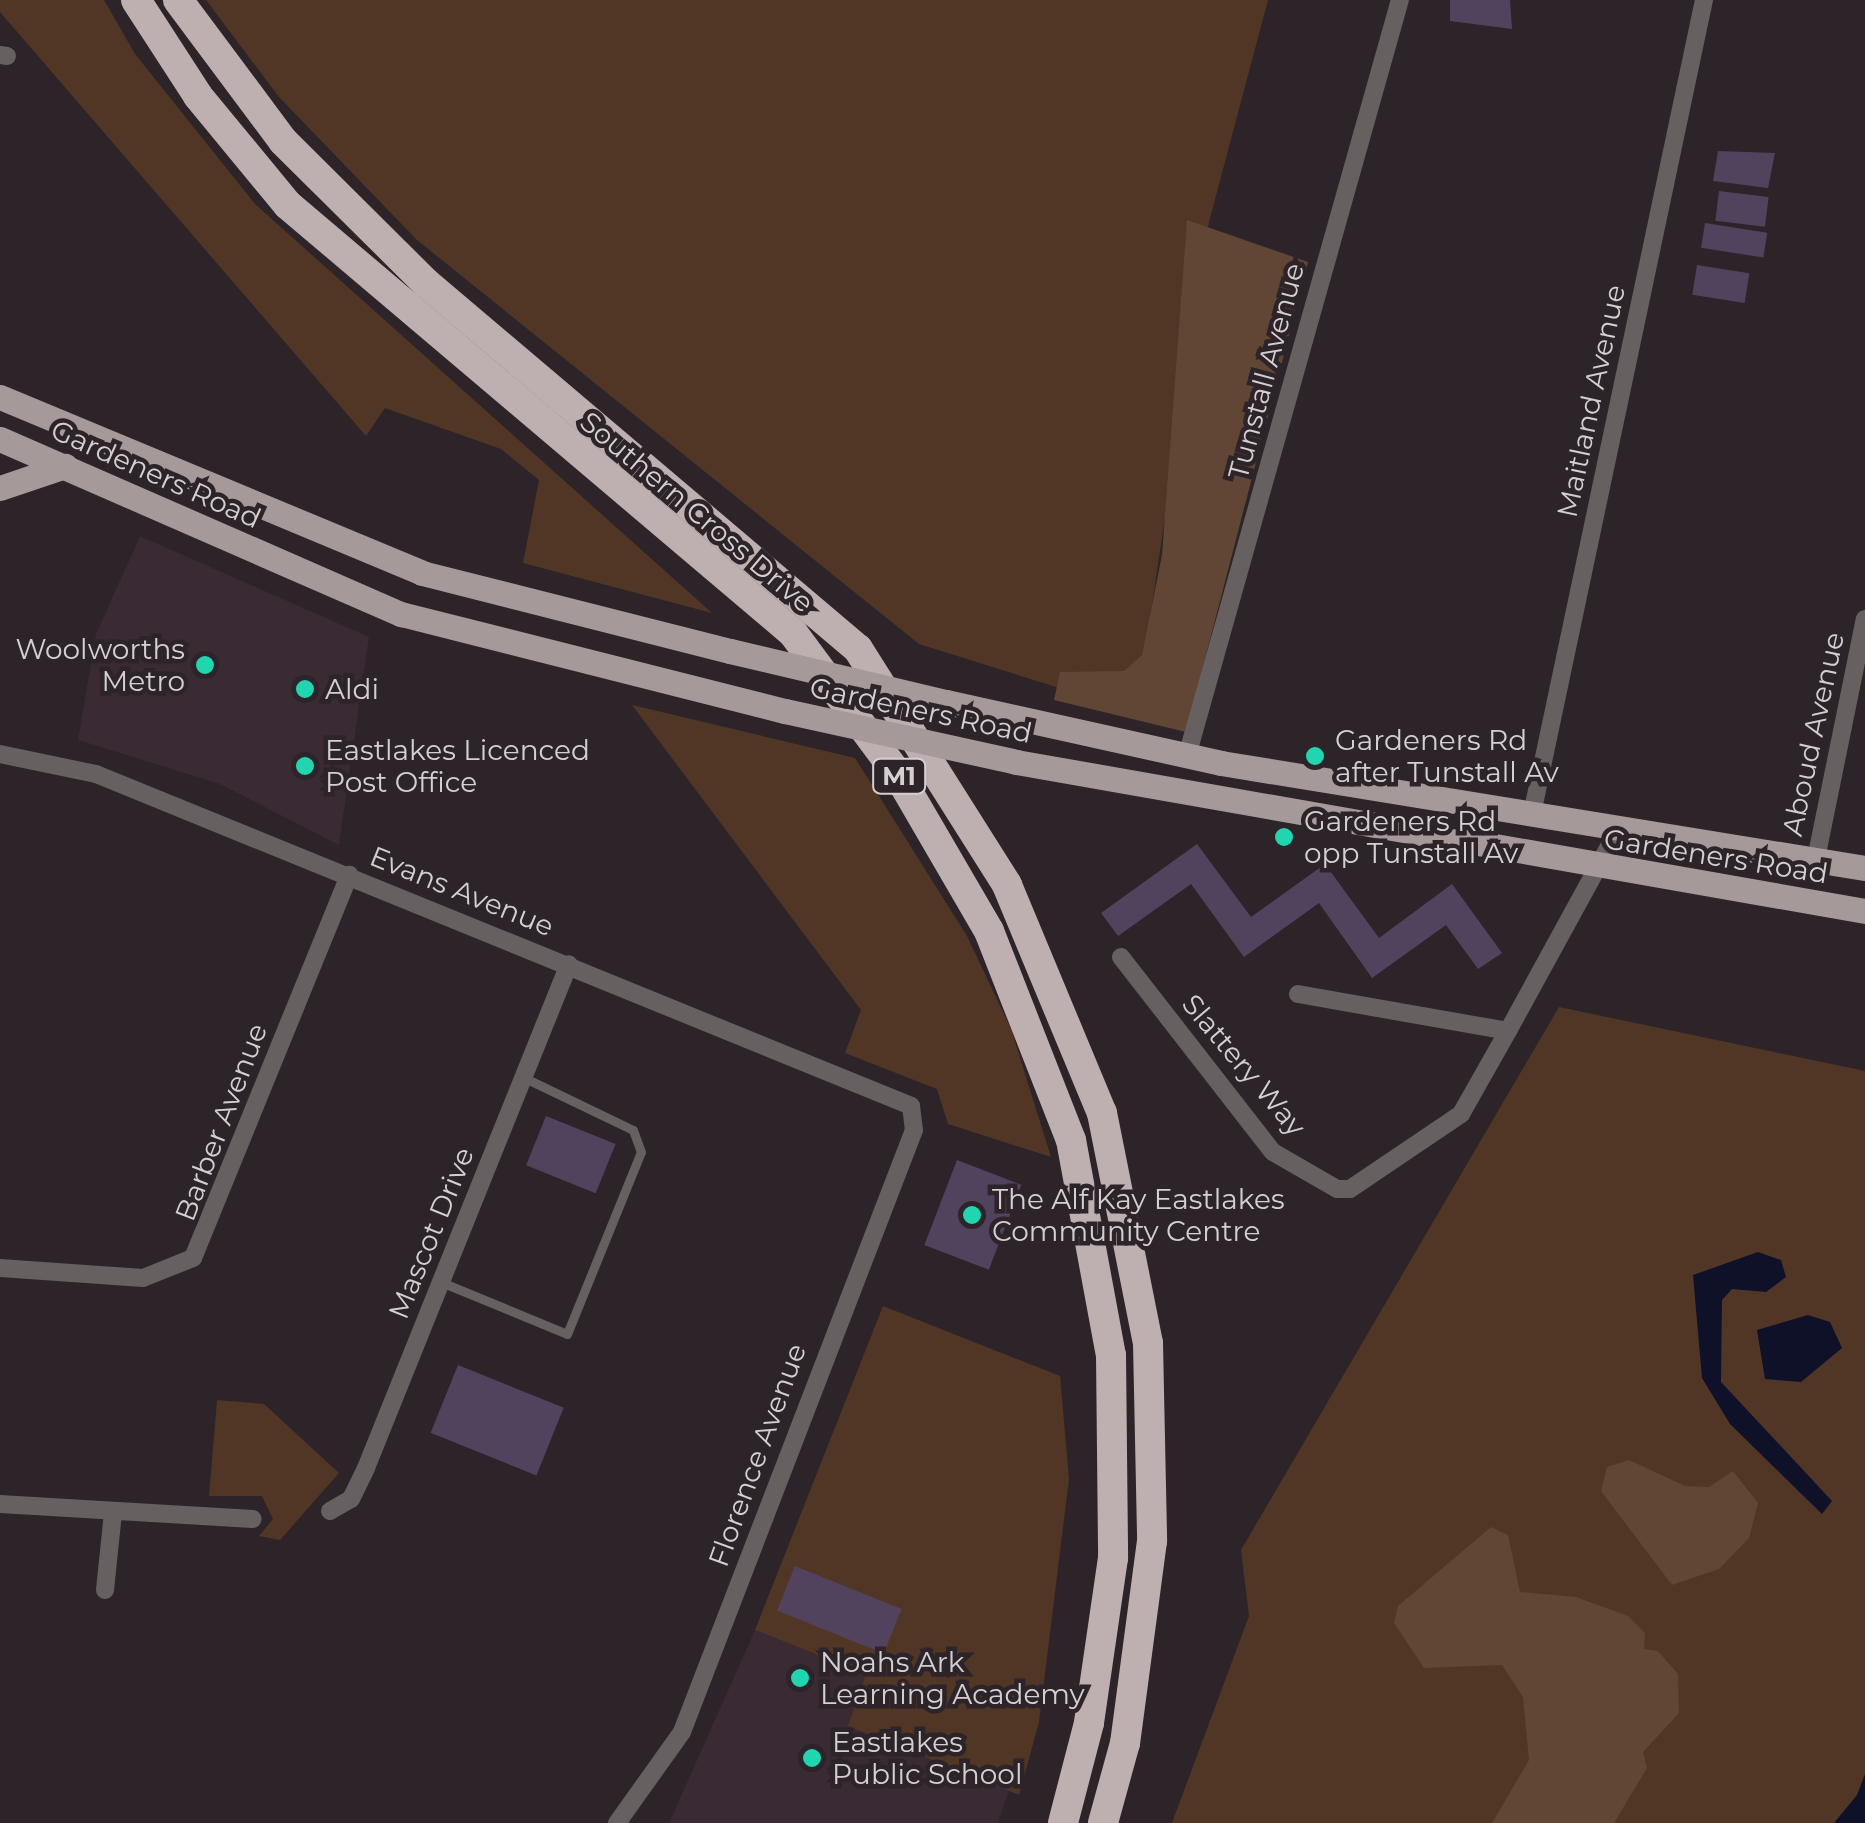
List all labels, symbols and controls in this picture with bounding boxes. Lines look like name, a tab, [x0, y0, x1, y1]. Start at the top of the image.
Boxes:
street label: Tunstall Avenue	[1221, 259, 1311, 483]
street label: Maitland Avenue	[1550, 282, 1632, 520]
street label: Southern Cross Drive	[573, 405, 821, 619]
street label: Gardeners Road	[46, 413, 266, 535]
street label: Aboud Avenue	[1775, 629, 1851, 839]
place label: Woolworths Metro	[15, 632, 185, 698]
marker: Woolworths Metro	[194, 654, 216, 676]
street label: Gardeners Road	[807, 670, 1035, 750]
place label: Aldi	[325, 672, 379, 706]
marker: Aldi	[294, 678, 316, 700]
place label: Gardeners Rd after Tunstall Av	[1335, 723, 1559, 789]
place label: Eastlakes Licenced Post Office	[325, 733, 590, 799]
marker: Gardeners Rd after Tunstall Av	[1304, 745, 1326, 767]
marker: Eastlakes Licenced Post Office	[294, 755, 316, 777]
road number: M1	[872, 756, 926, 796]
place label: Gardeners Rd opp Tunstall Av	[1304, 804, 1518, 870]
street label: Gardeners Road	[1602, 822, 1830, 890]
marker: Gardeners Rd opp Tunstall Av	[1273, 826, 1295, 848]
street label: Evans Avenue	[365, 839, 559, 943]
street label: Slattery Way	[1175, 987, 1313, 1143]
street label: Barber Avenue	[168, 1019, 274, 1225]
street label: Mascot Drive	[381, 1142, 481, 1324]
place label: The Alf Kay Eastlakes Community Centre	[992, 1182, 1285, 1248]
marker: The Alf Kay Eastlakes Community Centre	[961, 1204, 983, 1226]
street label: Florence Avenue	[701, 1339, 813, 1571]
place label: Noahs Ark Learning Academy	[820, 1645, 1085, 1711]
marker: Noahs Ark Learning Academy	[789, 1667, 811, 1689]
place label: Eastlakes Public School	[832, 1725, 1022, 1791]
marker: Eastlakes Public School	[801, 1747, 823, 1769]

